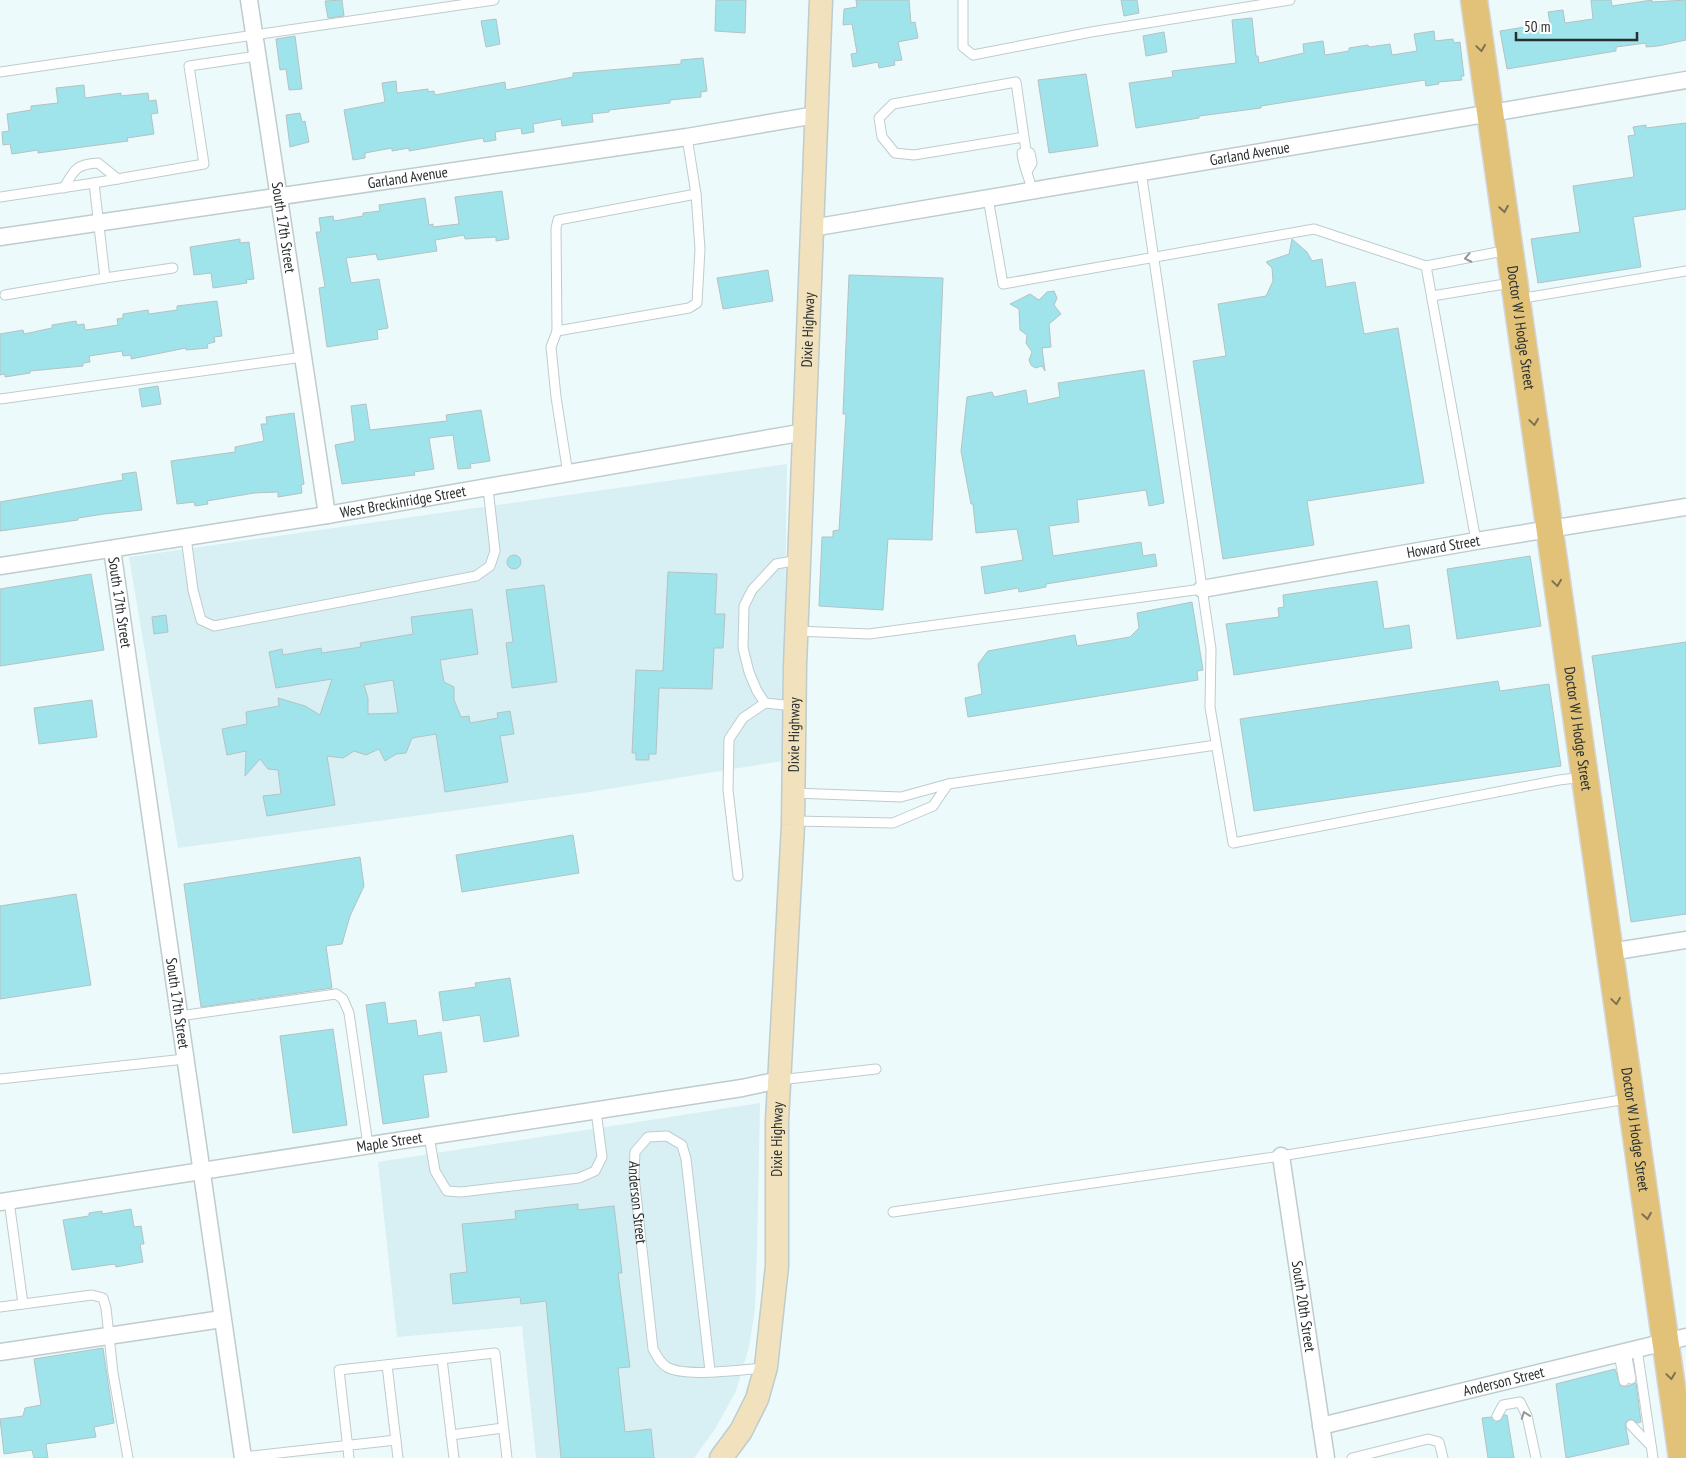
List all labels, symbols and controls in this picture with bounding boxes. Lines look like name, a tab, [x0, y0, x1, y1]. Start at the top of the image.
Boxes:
scale bar	[1516, 10, 1637, 42]
text: 50 m	[1524, 17, 1550, 36]
one-way arrow	[1475, 45, 1486, 53]
street label: Garland Avenue	[1208, 137, 1291, 169]
street label: Garland Avenue	[366, 162, 449, 192]
street label: South 17th Street	[268, 181, 300, 274]
one-way arrow	[1499, 205, 1509, 213]
one-way arrow	[1464, 252, 1473, 263]
street label: Doctor W J Hodge Street	[1503, 264, 1539, 391]
street label: Dixie Highway	[797, 292, 819, 368]
one-way arrow	[1529, 418, 1539, 426]
street label: West Breckinridge Street	[338, 481, 467, 522]
street label: Howard Street	[1405, 531, 1481, 562]
street label: South 17th Street	[104, 556, 136, 649]
one-way arrow	[1551, 579, 1562, 587]
street label: Doctor W J Hodge Street	[1560, 665, 1597, 792]
street label: Dixie Highway	[784, 697, 804, 772]
street label: South 17th Street	[162, 956, 194, 1050]
one-way arrow	[1611, 996, 1621, 1005]
street label: Doctor W J Hodge Street	[1617, 1066, 1654, 1193]
street label: Dixie Highway	[767, 1101, 787, 1177]
street label: Maple Street	[355, 1127, 423, 1156]
street label: Anderson Street	[625, 1161, 651, 1245]
one-way arrow	[1641, 1212, 1652, 1220]
street label: South 20th Street	[1288, 1259, 1320, 1353]
street label: Anderson Street	[1461, 1362, 1546, 1400]
one-way arrow	[1665, 1373, 1676, 1381]
one-way arrow	[1521, 1411, 1531, 1420]

